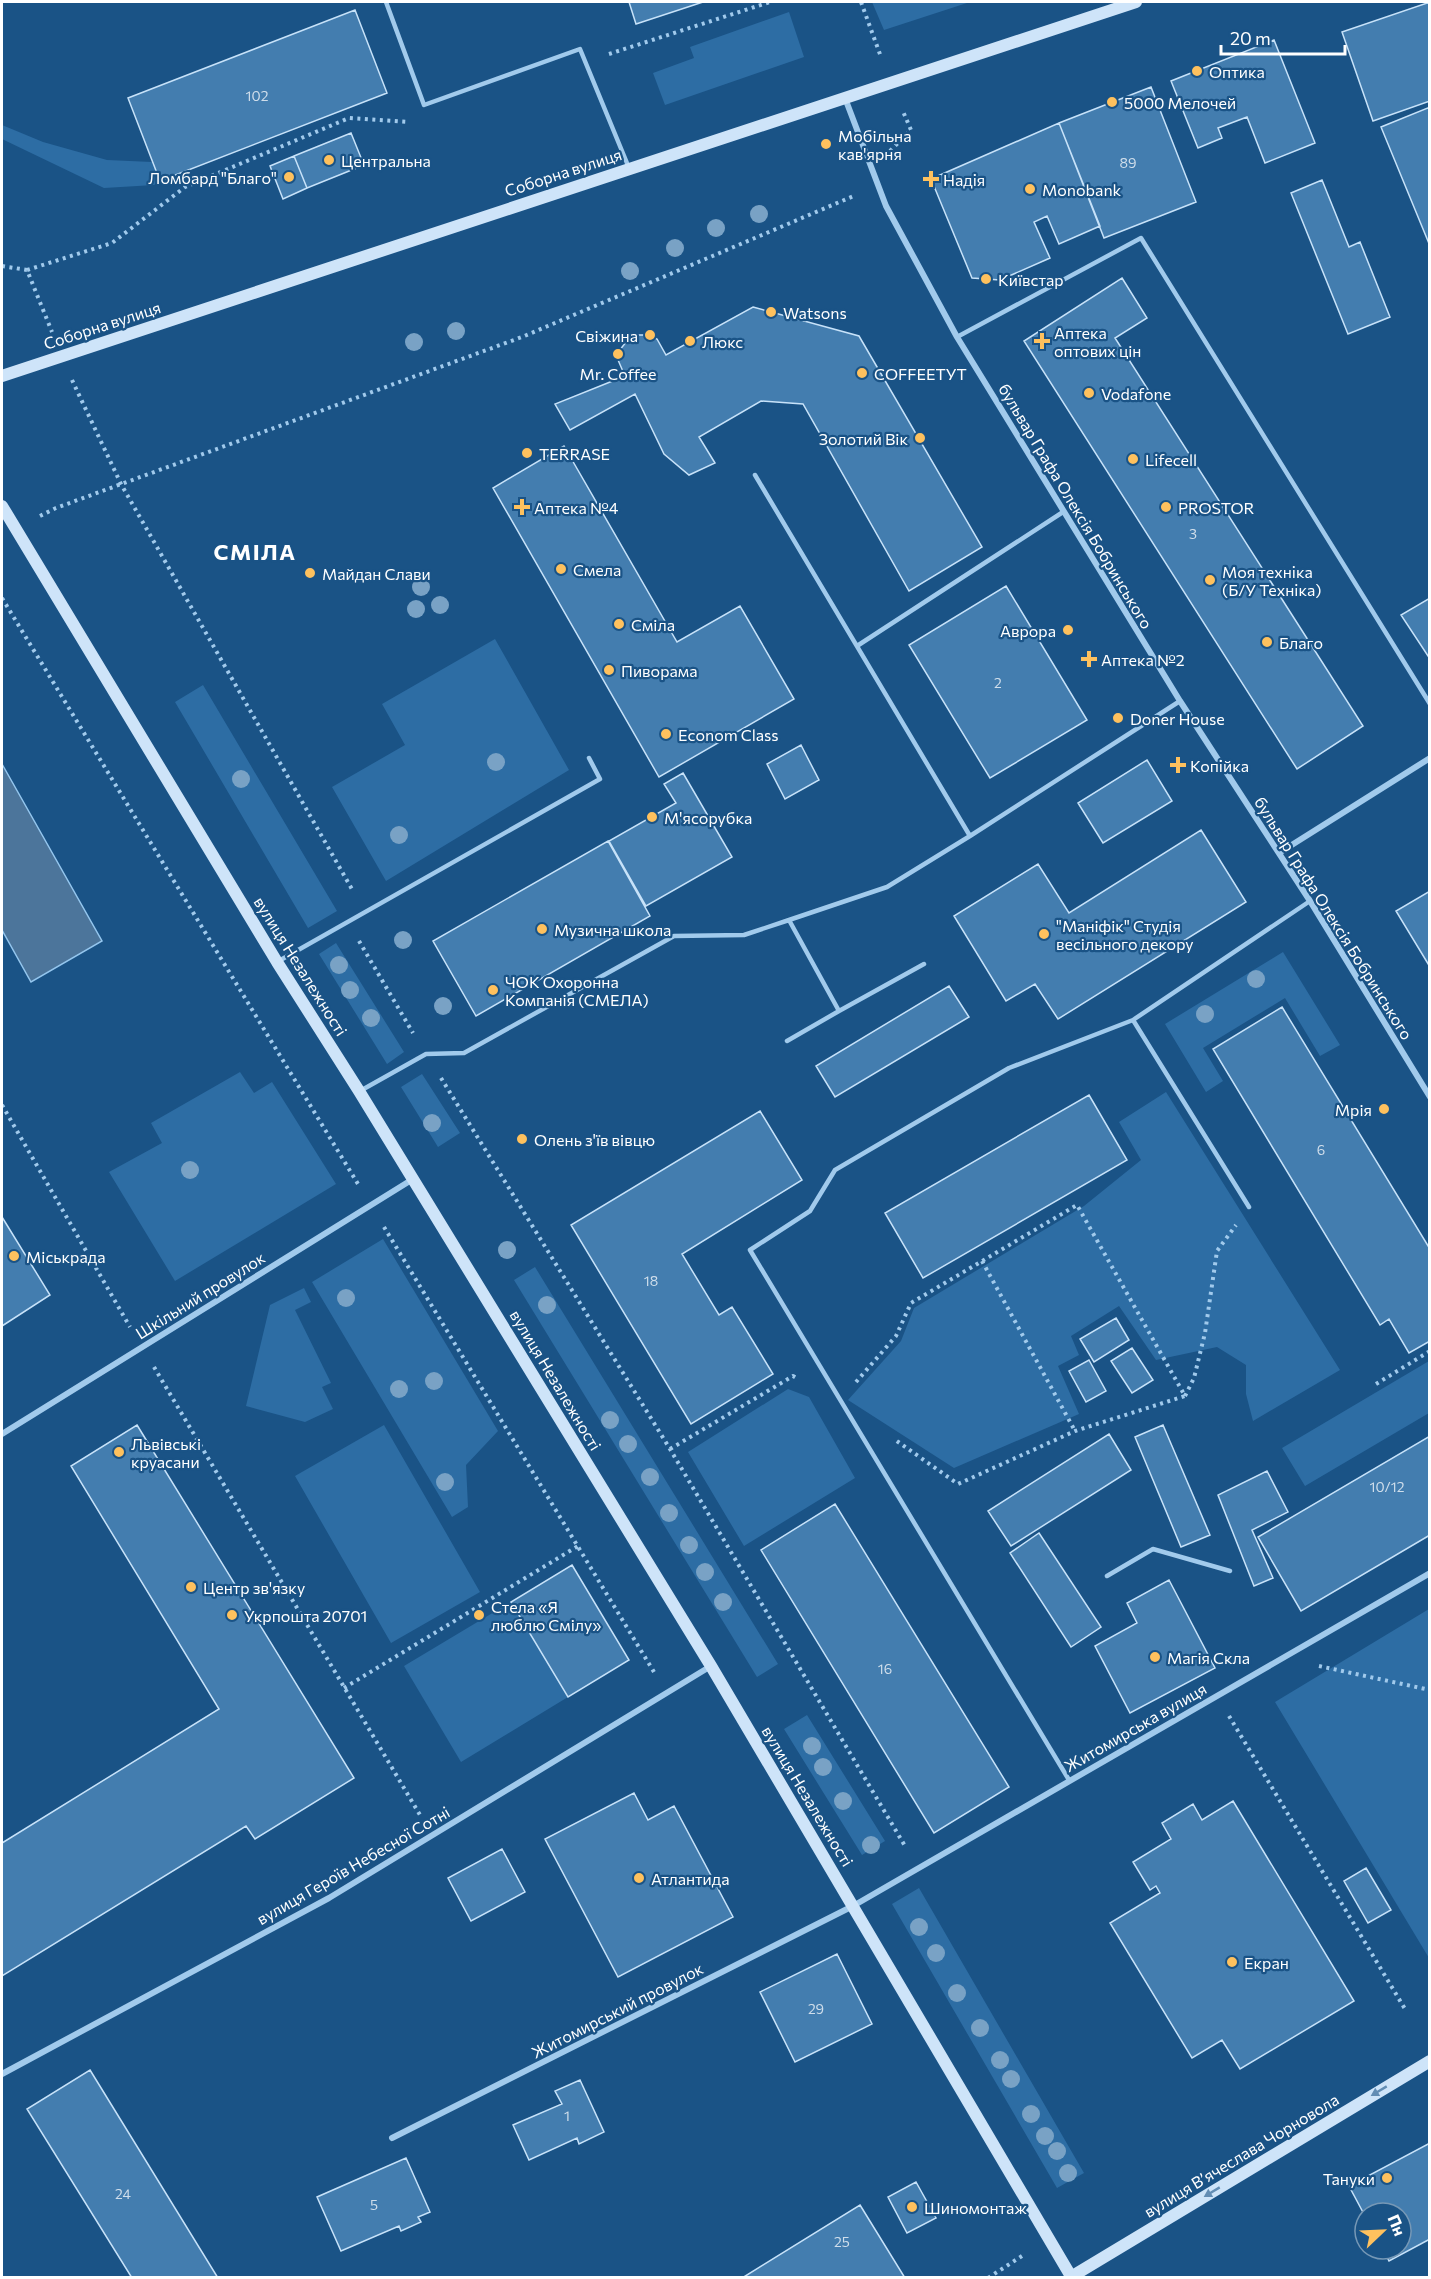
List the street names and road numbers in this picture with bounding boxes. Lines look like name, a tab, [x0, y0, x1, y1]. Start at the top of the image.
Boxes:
street label: Соборна вулиця	[502, 144, 624, 200]
street label: Соборна вулиця	[41, 297, 163, 353]
street label: бульвар Графа Олексія Бобринського	[995, 380, 1157, 632]
street label: бульвар Графа Олексія Бобринського	[1251, 793, 1417, 1043]
street label: вулиця Незалежності	[250, 893, 352, 1039]
street label: Шкільний провулок	[132, 1247, 269, 1343]
street label: вулиця Незалежності	[507, 1306, 605, 1454]
street label: Житомирська вулиця	[1061, 1679, 1209, 1775]
street label: вулиця Незалежності	[759, 1722, 857, 1870]
street label: вулиця Героїв Небесної Сотні	[253, 1802, 453, 1928]
street label: Житомирський провулок	[528, 1958, 706, 2062]
street label: вулиця Вʼячеслава Чорновола	[1140, 2089, 1342, 2221]

